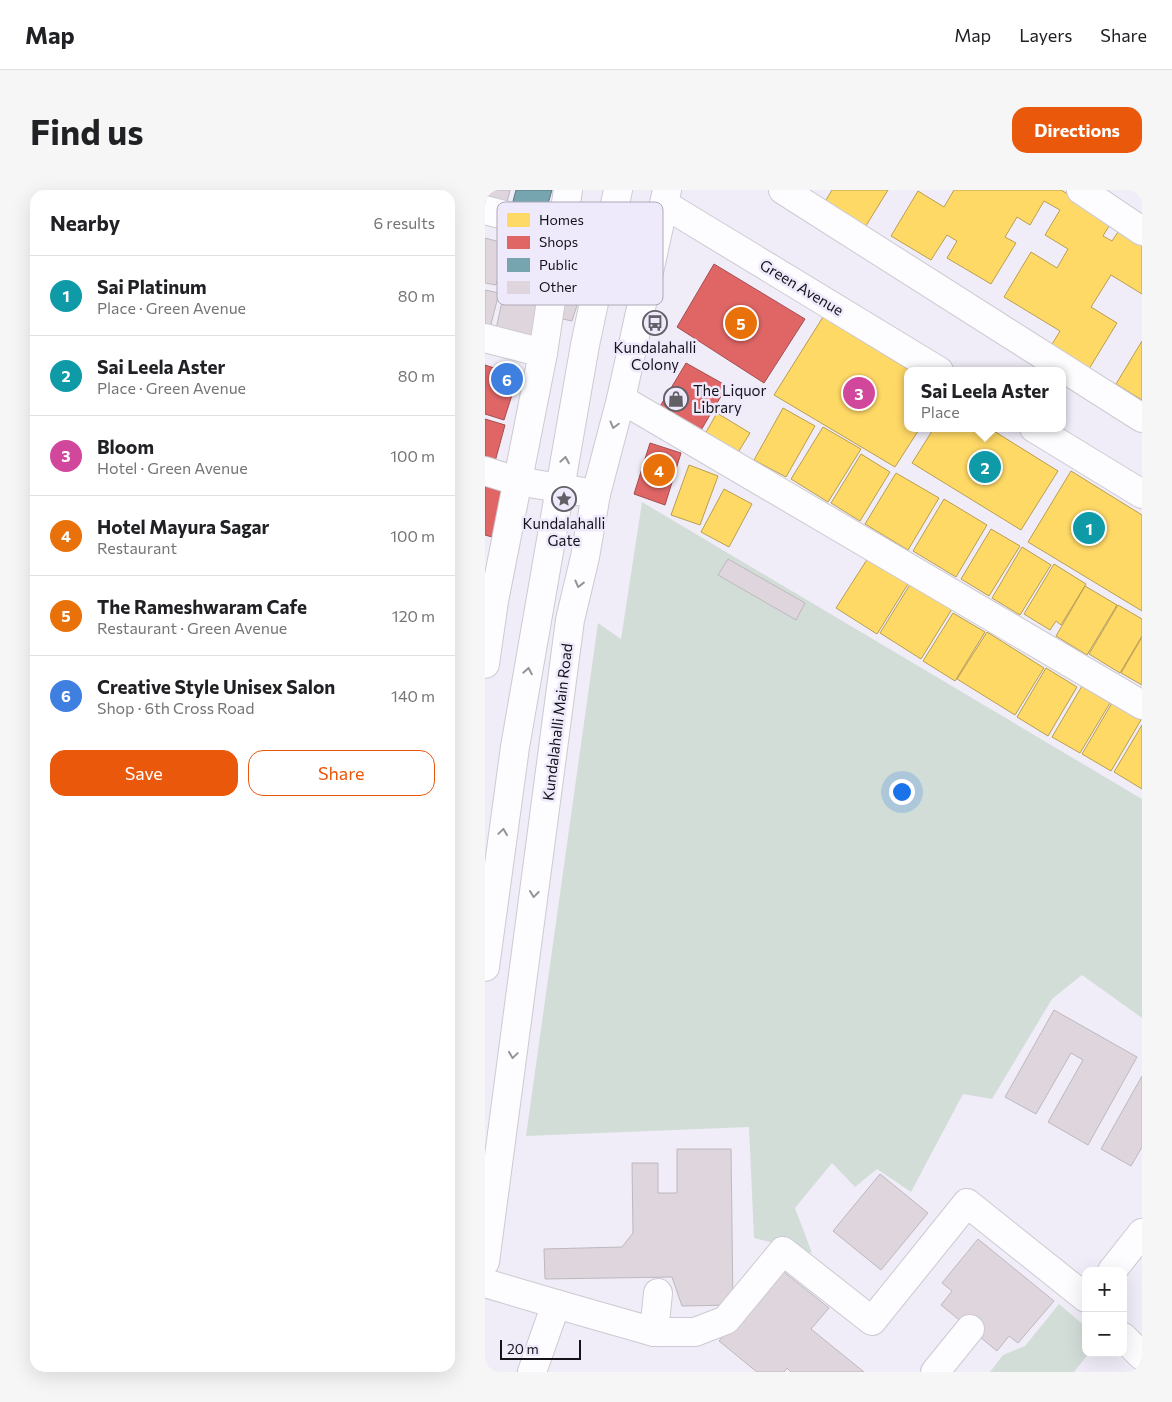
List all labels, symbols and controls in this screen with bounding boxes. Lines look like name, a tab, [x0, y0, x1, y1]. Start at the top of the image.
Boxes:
text: Map	[25, 20, 75, 49]
text: Map	[954, 24, 991, 46]
text: Layers	[1019, 24, 1072, 46]
text: Share	[1100, 24, 1147, 46]
button: Directions	[1012, 107, 1142, 153]
text: Find us	[30, 109, 144, 152]
legend	[497, 202, 663, 305]
text: Nearby	[50, 210, 120, 235]
text: Homes	[539, 211, 584, 228]
text: 6 results	[374, 213, 435, 232]
text: Shops	[539, 233, 578, 250]
street label: Green Avenue	[757, 255, 847, 319]
text: Public	[539, 256, 578, 273]
text: Sai Platinum	[97, 275, 207, 298]
text: Other	[539, 278, 578, 295]
text: 1	[62, 286, 70, 305]
text: 80 m	[398, 286, 435, 305]
text: Place · Green Avenue	[97, 298, 246, 317]
pin: 5	[725, 304, 757, 342]
bus stop icon: Kundalahalli Colony	[642, 310, 668, 336]
place label: Kundalahalli Colony	[614, 338, 696, 373]
text: Sai Leela Aster	[97, 355, 225, 378]
pin: 6	[491, 360, 523, 398]
text: 2	[61, 366, 71, 385]
text: 80 m	[398, 366, 435, 385]
popup	[904, 367, 1066, 432]
pin: 3	[843, 374, 875, 412]
text: Place · Green Avenue	[97, 378, 246, 397]
text: Sai Leela Aster	[921, 379, 1049, 402]
place label: The Liquor Library	[693, 381, 767, 416]
shop icon: The Liquor Library	[663, 386, 689, 412]
text: Place	[921, 402, 960, 421]
one-way arrow	[609, 421, 620, 430]
text: Bloom	[97, 435, 154, 458]
text: 3	[61, 446, 71, 465]
text: 100 m	[390, 446, 435, 465]
pin: 2	[969, 448, 1001, 486]
pin: 4	[643, 451, 675, 489]
one-way arrow	[559, 455, 569, 464]
text: Hotel · Green Avenue	[97, 458, 248, 477]
place icon: Kundalahalli Gate	[551, 486, 577, 512]
pin: 1	[1073, 509, 1105, 547]
place label: Kundalahalli Gate	[523, 514, 605, 549]
text: Hotel Mayura Sagar	[97, 515, 269, 538]
text: 4	[61, 526, 71, 545]
text: 100 m	[390, 526, 435, 545]
text: Restaurant	[97, 538, 177, 557]
one-way arrow	[574, 579, 585, 588]
text: The Rameshwaram Cafe	[97, 595, 307, 618]
text: 5	[61, 606, 71, 625]
text: 120 m	[392, 606, 435, 625]
text: Restaurant · Green Avenue	[97, 618, 287, 637]
street label: Kundalahalli Main Road	[538, 642, 576, 802]
one-way arrow	[523, 667, 533, 676]
text: Creative Style Unisex Salon	[97, 675, 335, 698]
text: 6	[61, 686, 71, 705]
text: 140 m	[391, 686, 435, 705]
text: Shop · 6th Cross Road	[97, 698, 254, 717]
button: Save	[50, 750, 238, 796]
button: Share	[248, 750, 435, 796]
your location	[889, 779, 915, 805]
one-way arrow	[498, 828, 508, 836]
one-way arrow	[529, 890, 540, 898]
one-way arrow	[508, 1051, 519, 1059]
map controls	[1082, 1267, 1127, 1357]
button: +	[1082, 1267, 1127, 1312]
button: −	[1082, 1312, 1127, 1357]
scale bar	[500, 1337, 581, 1360]
text: 20 m	[507, 1340, 539, 1357]

